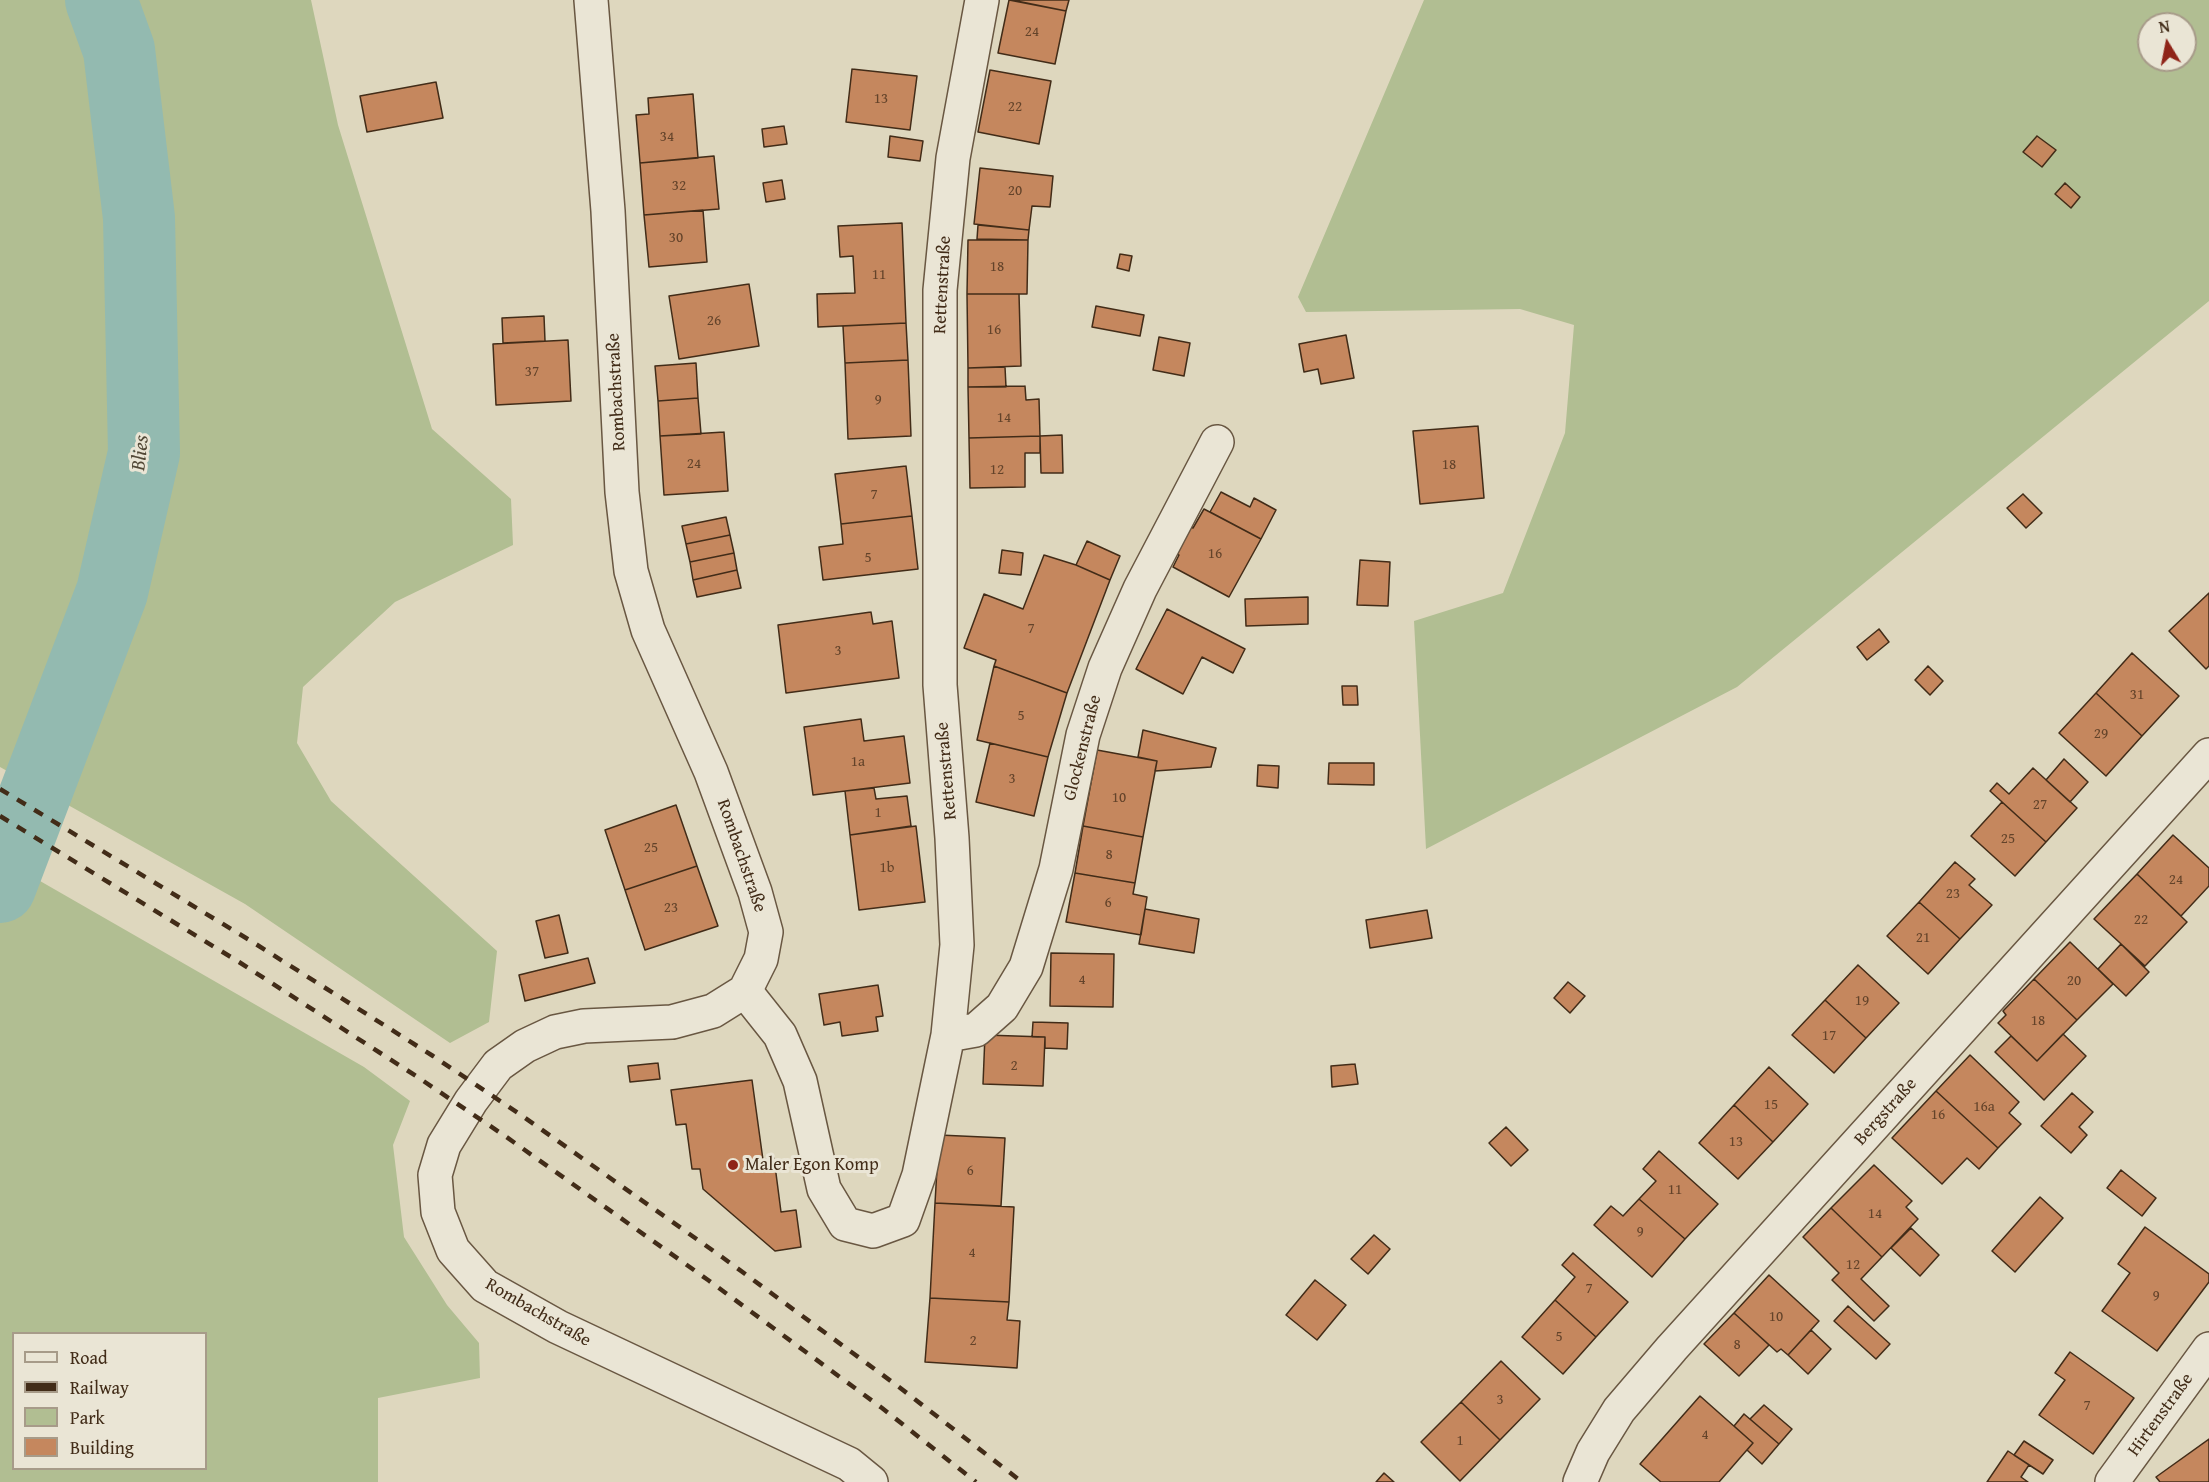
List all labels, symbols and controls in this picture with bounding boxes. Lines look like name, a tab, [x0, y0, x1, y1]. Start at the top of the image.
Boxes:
north arrow	[2137, 12, 2197, 72]
text: N	[2157, 13, 2172, 39]
house number: 24	[1025, 23, 1039, 41]
house number: 13	[874, 90, 888, 108]
house number: 22	[1008, 98, 1022, 116]
house number: 34	[660, 128, 674, 146]
house number: 32	[672, 177, 686, 195]
house number: 20	[1008, 182, 1022, 200]
house number: 30	[669, 229, 683, 247]
street label: Rettenstraße	[930, 235, 956, 335]
house number: 18	[990, 258, 1004, 276]
house number: 11	[872, 266, 886, 284]
house number: 26	[707, 312, 721, 330]
house number: 16	[987, 321, 1001, 339]
street label: Rombachstraße	[603, 332, 631, 452]
house number: 37	[525, 363, 539, 381]
house number: 9	[874, 391, 882, 409]
house number: 14	[997, 409, 1011, 427]
water label: Blies	[127, 434, 155, 472]
house number: 24	[687, 455, 701, 473]
house number: 18	[1442, 456, 1456, 474]
house number: 12	[990, 461, 1004, 479]
house number: 7	[870, 486, 878, 504]
house number: 16	[1208, 545, 1222, 563]
house number: 5	[864, 549, 872, 567]
house number: 7	[1027, 620, 1035, 638]
house number: 3	[834, 642, 842, 660]
house number: 31	[2130, 686, 2144, 704]
street label: Glockenstraße	[1059, 693, 1107, 803]
house number: 5	[1017, 707, 1025, 725]
street label: Rettenstraße	[932, 721, 962, 821]
house number: 29	[2094, 725, 2108, 743]
house number: 1a	[851, 753, 865, 771]
house number: 3	[1008, 770, 1016, 788]
house number: 10	[1112, 789, 1126, 807]
house number: 27	[2033, 796, 2047, 814]
street label: Rombachstraße	[712, 797, 770, 915]
house number: 1	[874, 804, 882, 822]
house number: 25	[2001, 830, 2015, 848]
house number: 25	[644, 839, 658, 857]
house number: 8	[1105, 846, 1113, 864]
house number: 1b	[880, 859, 894, 877]
house number: 24	[2169, 871, 2183, 889]
house number: 23	[1946, 885, 1960, 903]
house number: 6	[1104, 894, 1112, 912]
house number: 23	[664, 899, 678, 917]
house number: 22	[2134, 911, 2148, 929]
house number: 21	[1916, 929, 1930, 947]
house number: 4	[1078, 971, 1086, 989]
house number: 20	[2067, 972, 2081, 990]
house number: 19	[1855, 992, 1869, 1010]
house number: 18	[2031, 1012, 2045, 1030]
house number: 17	[1822, 1027, 1836, 1045]
house number: 2	[1010, 1057, 1018, 1075]
street label: Bergstraße	[1850, 1074, 1922, 1150]
house number: 15	[1764, 1096, 1778, 1114]
house number: 16a	[1973, 1098, 1995, 1116]
house number: 16	[1931, 1106, 1945, 1124]
house number: 13	[1729, 1133, 1743, 1151]
place label: Maler Egon Komp	[745, 1154, 879, 1176]
marker: Maler Egon Komp	[726, 1158, 740, 1172]
house number: 6	[966, 1162, 974, 1180]
house number: 11	[1668, 1181, 1682, 1199]
house number: 14	[1868, 1205, 1882, 1223]
house number: 9	[1636, 1223, 1644, 1241]
house number: 4	[968, 1244, 976, 1262]
house number: 12	[1846, 1256, 1860, 1274]
street label: Rombachstraße	[481, 1274, 595, 1352]
house number: 7	[1585, 1280, 1593, 1298]
house number: 9	[2152, 1287, 2160, 1305]
house number: 10	[1769, 1308, 1783, 1326]
house number: 5	[1555, 1328, 1563, 1346]
legend	[12, 1332, 207, 1470]
house number: 2	[969, 1332, 977, 1350]
house number: 8	[1733, 1336, 1741, 1354]
text: Road	[70, 1344, 108, 1371]
street label: Hirtenstraße	[2124, 1369, 2198, 1461]
text: Railway	[70, 1374, 129, 1401]
house number: 3	[1496, 1391, 1504, 1409]
house number: 7	[2083, 1397, 2091, 1415]
text: Park	[70, 1404, 105, 1431]
house number: 4	[1701, 1426, 1709, 1444]
house number: 1	[1456, 1432, 1464, 1450]
text: Building	[70, 1434, 134, 1461]

